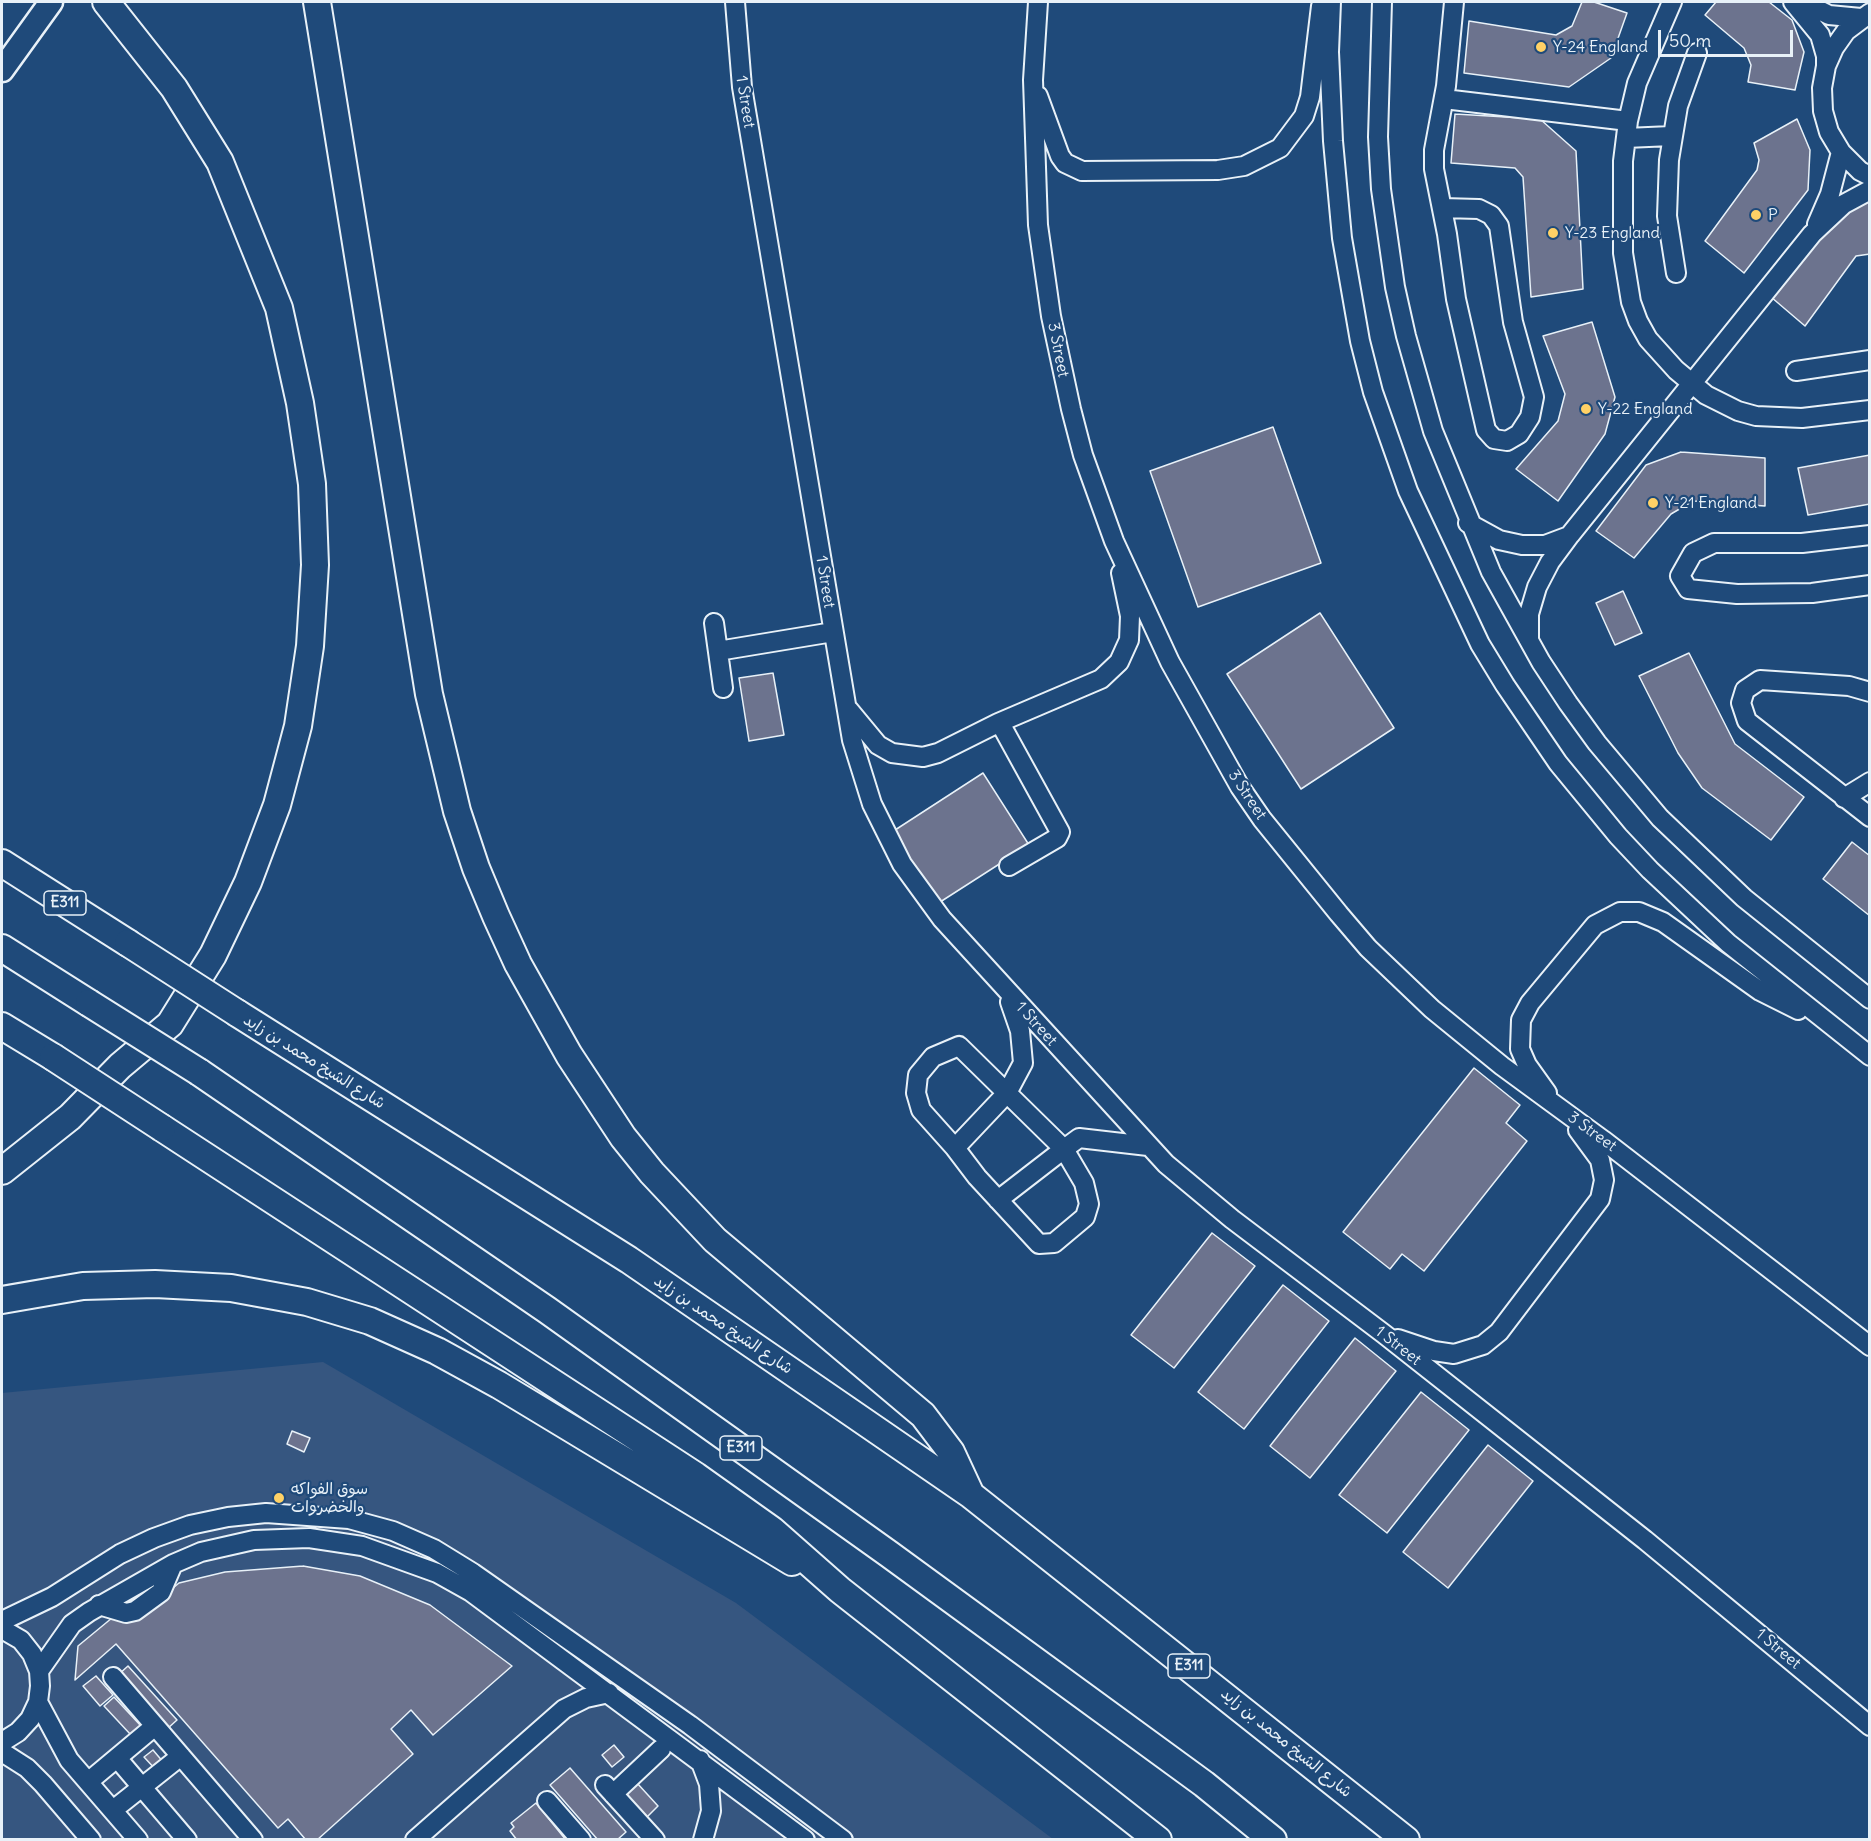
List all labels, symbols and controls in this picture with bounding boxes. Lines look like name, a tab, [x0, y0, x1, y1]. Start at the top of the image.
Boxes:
scale bar	[1661, 18, 1796, 56]
text: 50 m	[1669, 29, 1711, 52]
place label: Y-24 England	[1553, 37, 1648, 57]
marker: Y-24 England	[1534, 40, 1548, 54]
street label: 1 Street	[731, 74, 759, 130]
place label: P	[1768, 205, 1778, 225]
marker: P	[1749, 208, 1763, 222]
place label: Y-23 England	[1565, 223, 1660, 243]
marker: Y-23 England	[1546, 226, 1560, 240]
street label: 3 Street	[1043, 321, 1073, 379]
place label: Y-22 England	[1598, 399, 1693, 419]
marker: Y-22 England	[1579, 402, 1593, 416]
place label: Y-21 England	[1665, 493, 1757, 513]
marker: Y-21 England	[1646, 496, 1660, 510]
street label: 1 Street	[811, 554, 839, 610]
street label: 3 Street	[1224, 766, 1270, 824]
road number: E311	[44, 891, 86, 915]
street label: 1 Street	[1011, 998, 1061, 1050]
street label: شارع الشيخ محمد بن زايد	[240, 1011, 388, 1113]
street label: 3 Street	[1564, 1108, 1620, 1156]
street label: شارع الشيخ محمد بن زايد	[650, 1271, 796, 1379]
street label: 1 Street	[1371, 1322, 1425, 1370]
road number: E311	[720, 1436, 762, 1460]
place label: سوق الفواكه والخضروات	[291, 1479, 368, 1517]
marker: سوق الفواكه والخضروات	[272, 1491, 286, 1505]
street label: 1 Street	[1752, 1625, 1804, 1673]
road number: E311	[1168, 1654, 1210, 1678]
street label: شارع الشيخ محمد بن زايد	[1216, 1684, 1356, 1802]

